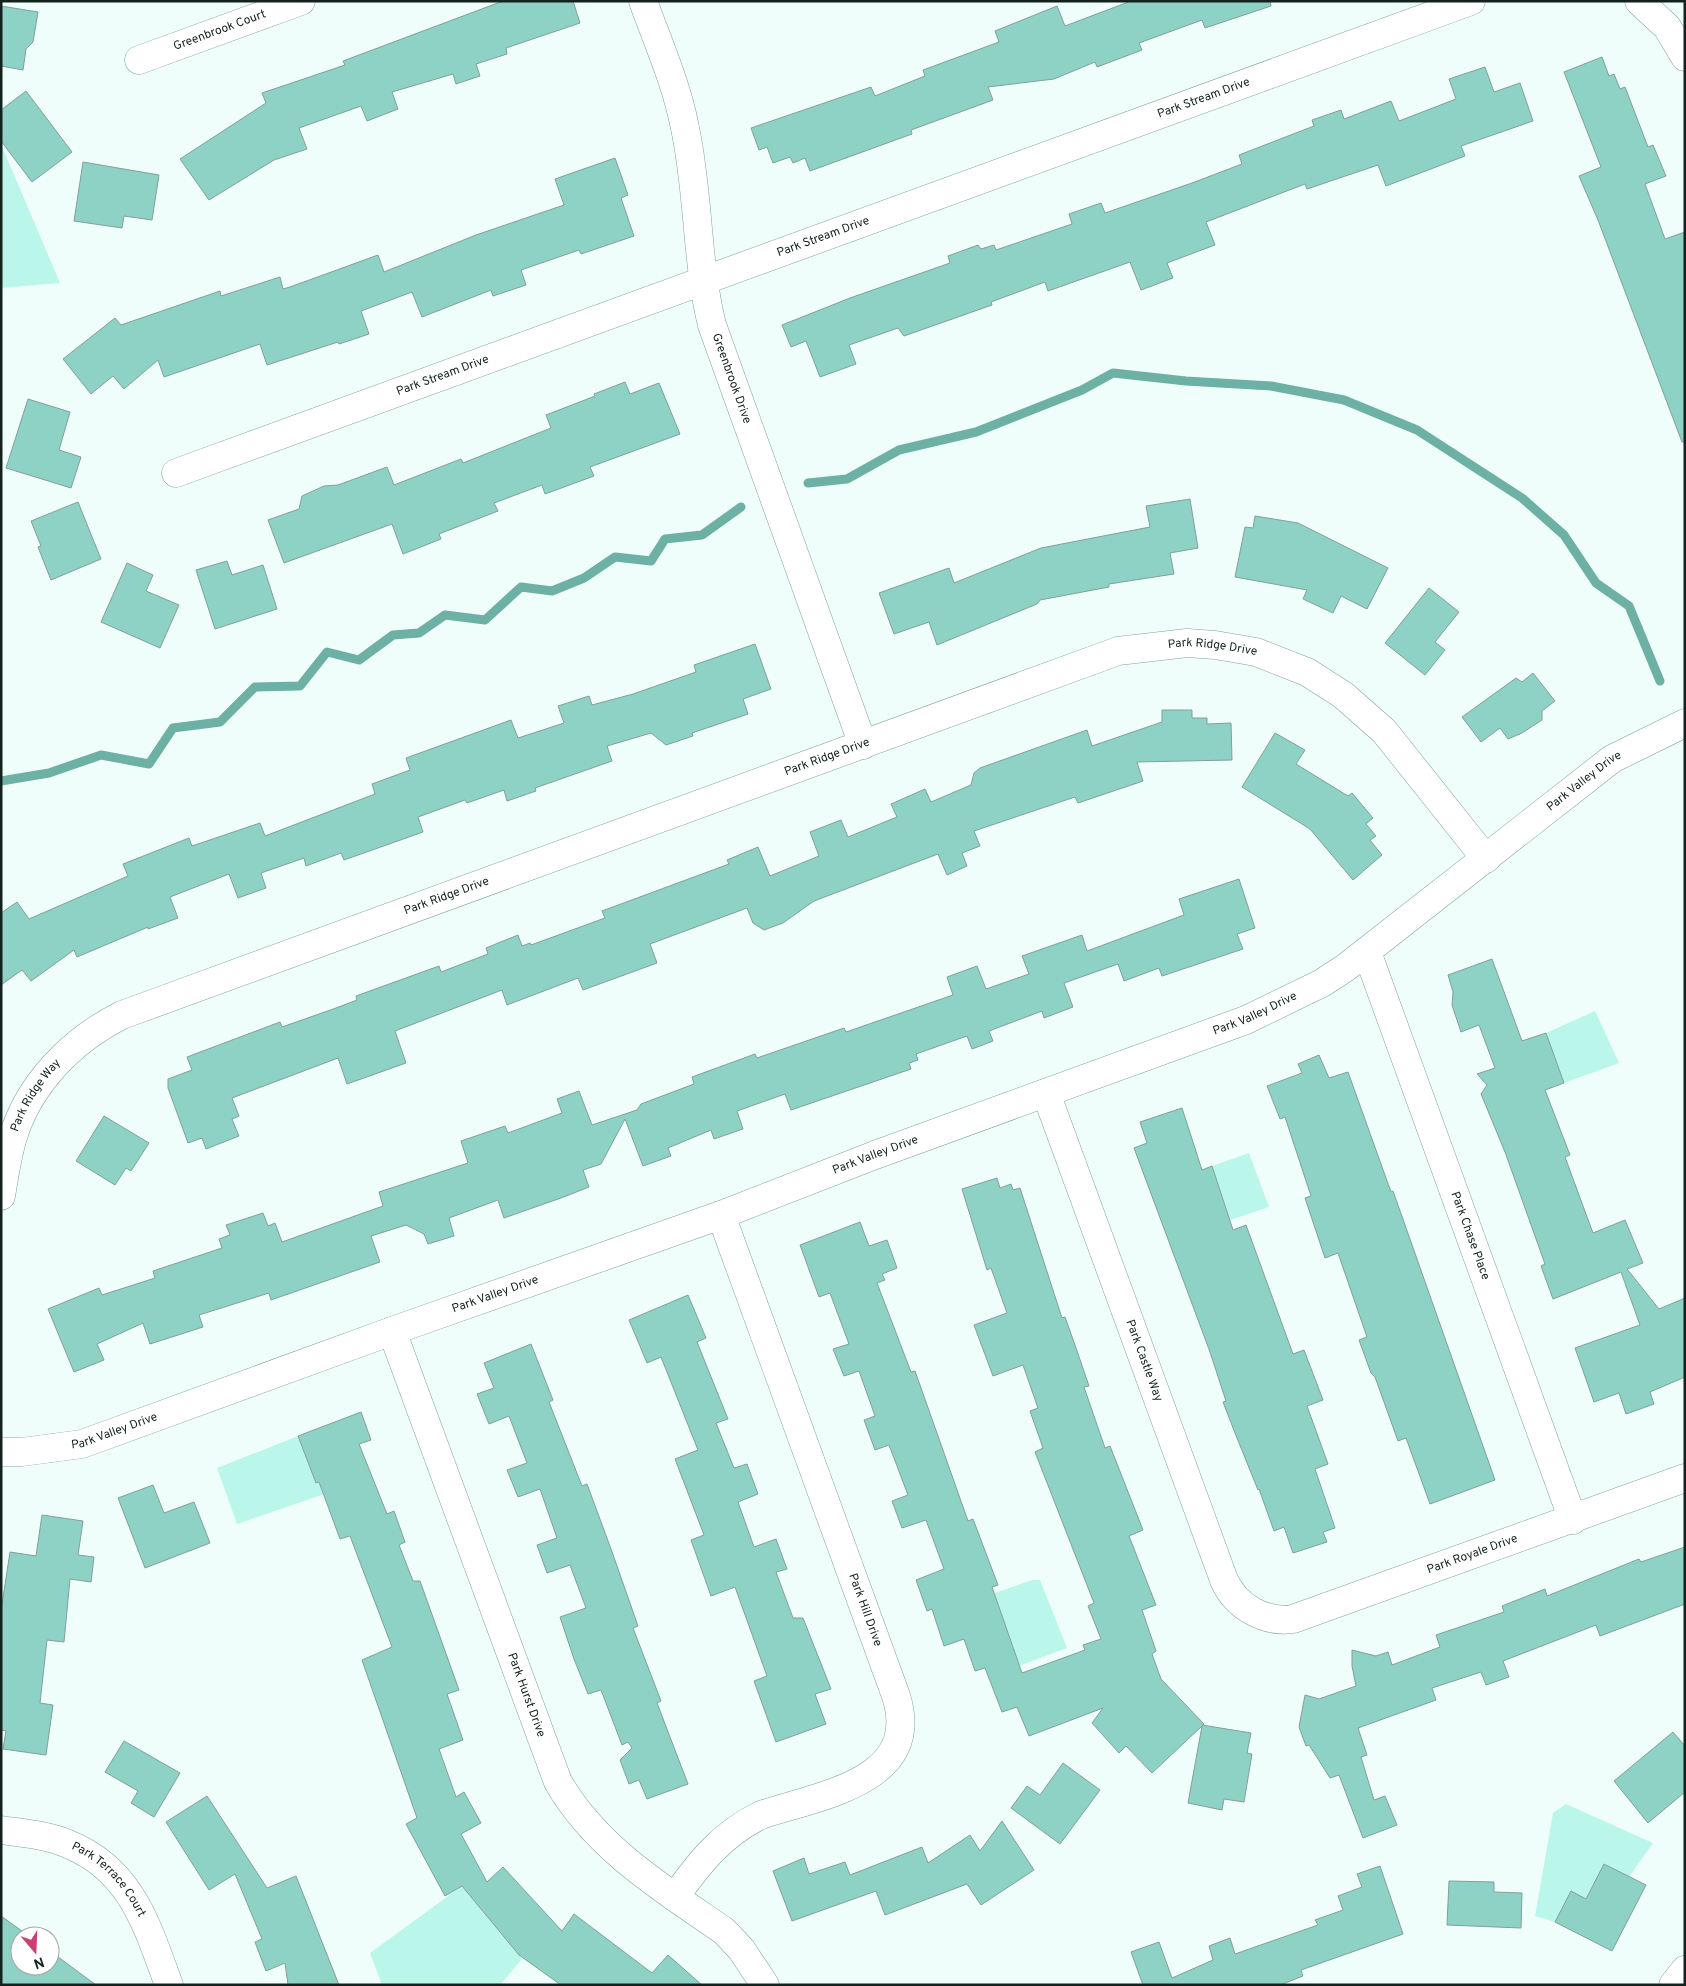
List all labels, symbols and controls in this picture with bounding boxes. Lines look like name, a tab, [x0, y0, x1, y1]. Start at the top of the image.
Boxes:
street label: Greenbrook Court	[171, 6, 268, 55]
street label: Park Stream Drive	[1155, 74, 1252, 123]
street label: Park Stream Drive	[775, 213, 872, 261]
street label: Greenbrook Drive	[708, 331, 755, 426]
street label: Park Stream Drive	[394, 352, 491, 400]
street label: Park Ridge Drive	[1167, 635, 1258, 660]
street label: Park Ridge Drive	[782, 734, 872, 780]
street label: Park Valley Drive	[1543, 747, 1624, 815]
street label: Park Ridge Drive	[402, 873, 492, 919]
street label: Park Valley Drive	[1211, 988, 1300, 1039]
street label: Park Ridge Way	[7, 1056, 65, 1134]
street label: Park Valley Drive	[830, 1132, 921, 1179]
street label: Park Chase Place	[1447, 1189, 1493, 1282]
street label: Park Valley Drive	[450, 1272, 541, 1317]
street label: Park Castle Way	[1122, 1317, 1166, 1404]
street label: Park Valley Drive	[70, 1409, 160, 1453]
street label: Park Royale Drive	[1425, 1531, 1520, 1578]
street label: Park Hill Drive	[844, 1571, 886, 1649]
street label: Park Hurst Drive	[503, 1651, 549, 1740]
street label: Park Terrace Court	[69, 1839, 149, 1920]
north arrow	[10, 1926, 60, 1976]
text: N	[31, 1952, 46, 1972]

